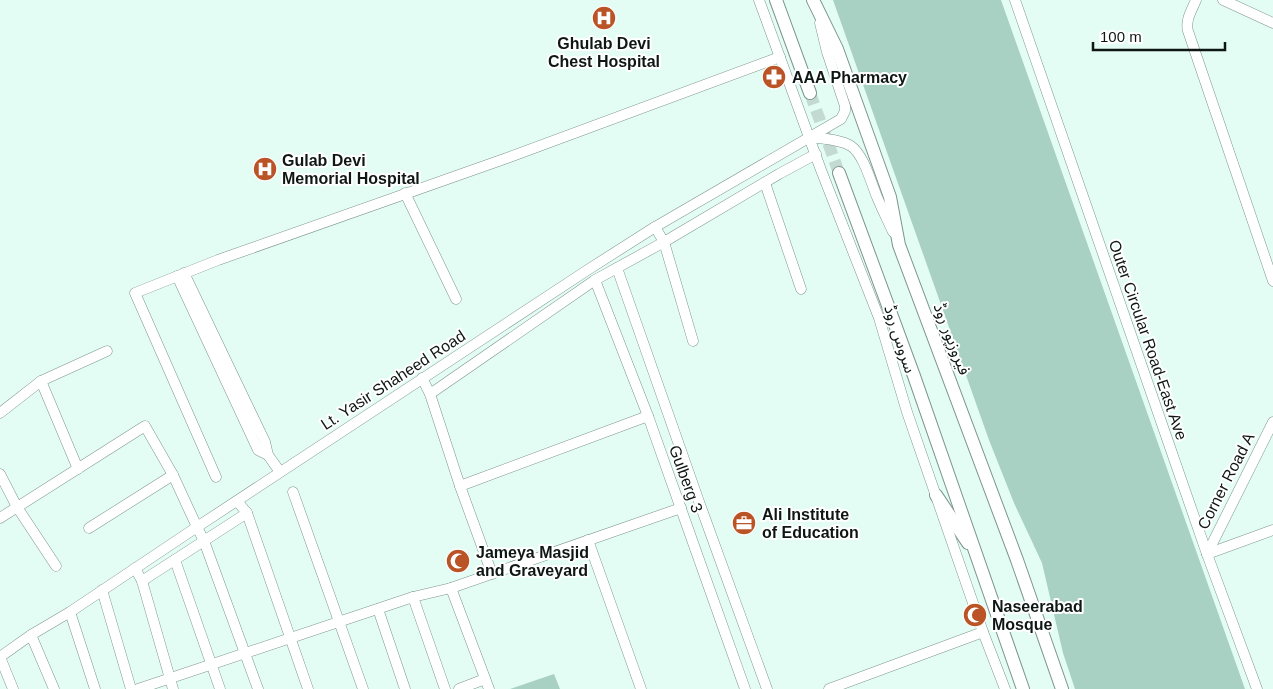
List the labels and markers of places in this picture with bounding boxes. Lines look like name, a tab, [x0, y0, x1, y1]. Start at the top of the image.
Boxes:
hospital icon: Ghulab Devi Chest Hospital	[591, 5, 617, 31]
place label: Ghulab Devi Chest Hospital	[548, 35, 660, 70]
pharmacy icon: AAA Pharmacy	[761, 64, 787, 90]
place label: AAA Pharmacy	[792, 69, 907, 86]
place label: Gulab Devi Memorial Hospital	[282, 152, 420, 187]
hospital icon: Gulab Devi Memorial Hospital	[252, 156, 278, 182]
place label: Ali Institute of Education	[762, 506, 859, 541]
office icon: Ali Institute of Education	[731, 510, 757, 536]
place label: Jameya Masjid and Graveyard	[476, 544, 589, 579]
mosque icon: Jameya Masjid and Graveyard	[445, 548, 471, 574]
place label: Naseerabad Mosque	[992, 598, 1083, 633]
mosque icon: Naseerabad Mosque	[962, 602, 988, 628]

